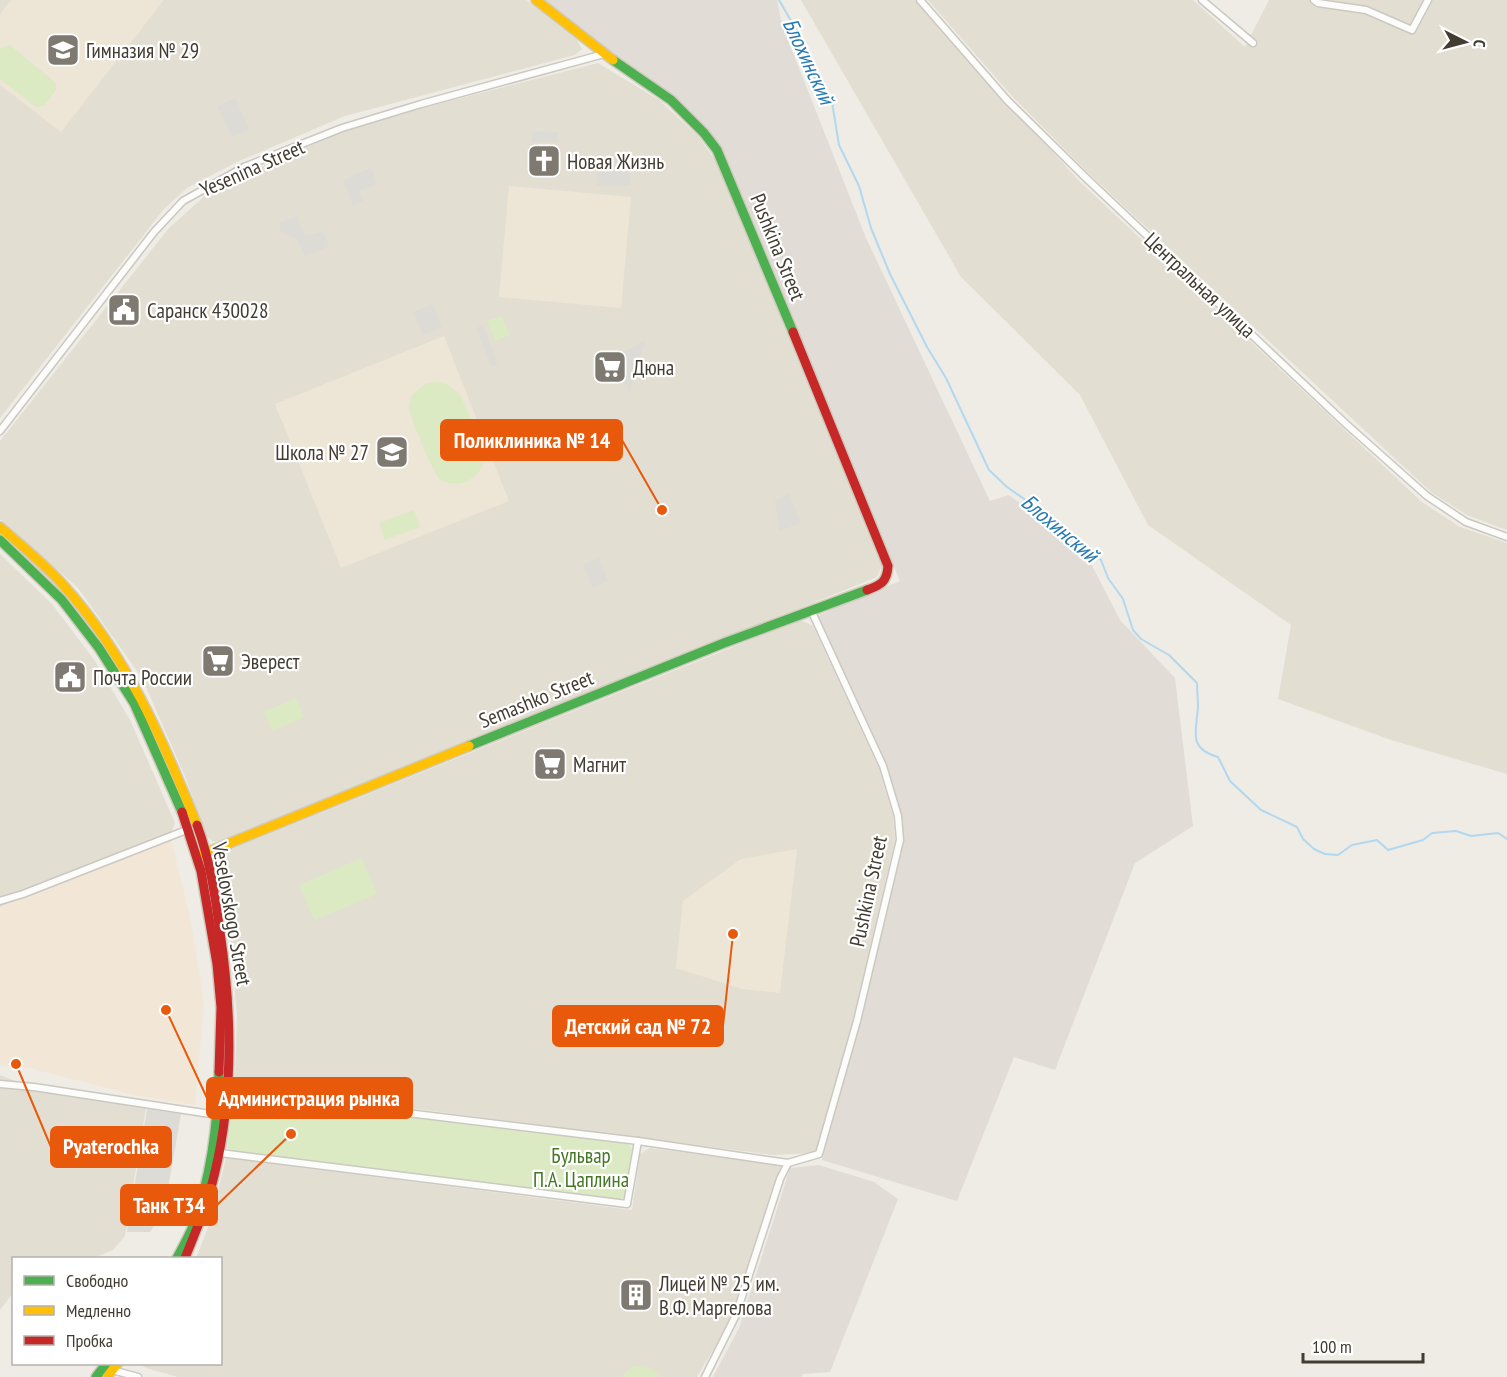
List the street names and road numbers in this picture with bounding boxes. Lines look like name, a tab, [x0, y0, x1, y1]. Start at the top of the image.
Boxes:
street label: Yesenina Street	[195, 133, 309, 203]
street label: Pushkina Street	[744, 190, 812, 304]
street label: Центральная улица	[1139, 226, 1261, 344]
street label: Semashko Street	[475, 664, 597, 734]
street label: Pushkina Street	[843, 833, 893, 949]
street label: Veselovskogo Street	[206, 839, 258, 988]

